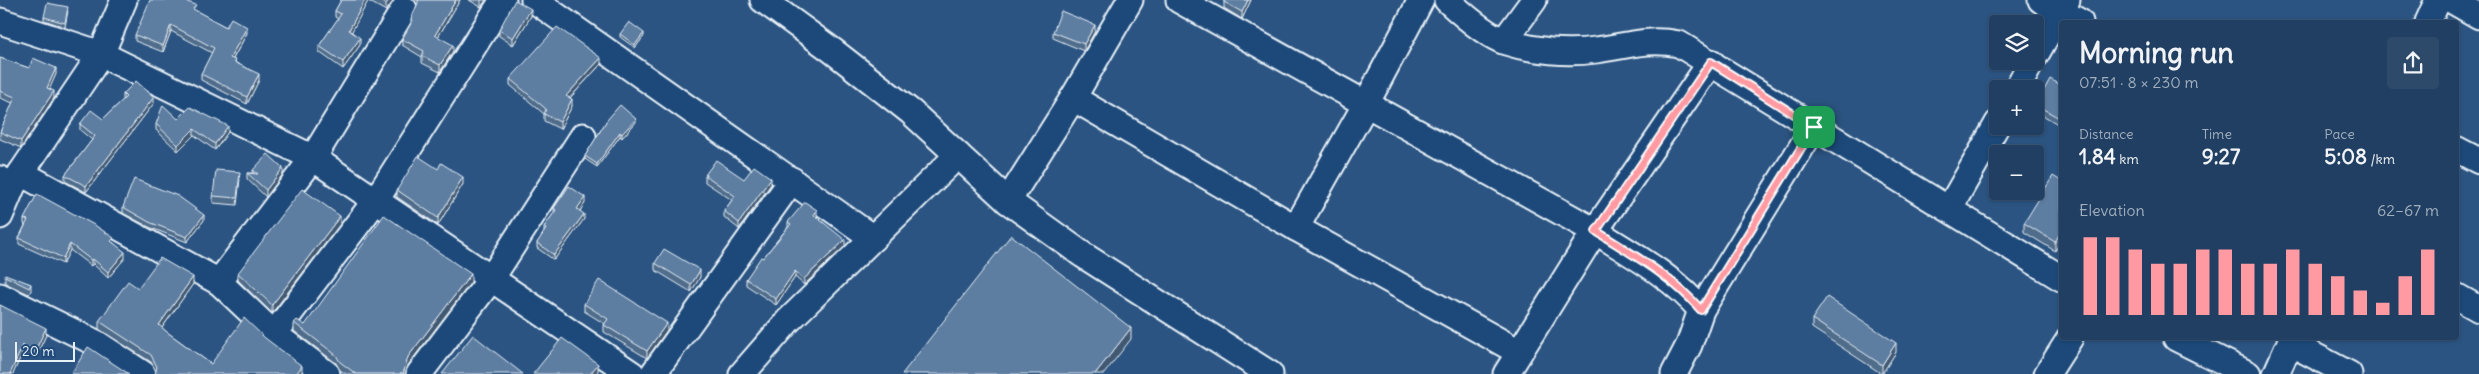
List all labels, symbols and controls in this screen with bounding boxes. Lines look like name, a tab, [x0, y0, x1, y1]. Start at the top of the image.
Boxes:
map controls	[1989, 15, 2044, 200]
button: layers	[1989, 15, 2044, 70]
text: Morning run	[2079, 35, 2234, 71]
button: share	[2387, 37, 2439, 89]
text: 07:51 · 8 × 230 m	[2079, 72, 2199, 92]
button: +	[1989, 80, 2044, 135]
pin	[1793, 106, 1835, 148]
icon: arrive	[1800, 113, 1828, 141]
text: Distance	[2079, 125, 2134, 143]
text: Time	[2202, 125, 2232, 143]
text: Pace	[2324, 125, 2355, 143]
text: 1.84	[2079, 143, 2116, 170]
text: 9:27	[2202, 143, 2240, 170]
text: 5:08	[2324, 143, 2367, 170]
button: −	[1989, 145, 2044, 200]
text: km	[2116, 150, 2139, 168]
text: /km	[2367, 150, 2395, 168]
text: Elevation	[2079, 200, 2145, 220]
text: 62–67 m	[2377, 200, 2439, 220]
scale bar	[15, 339, 75, 362]
text: 20 m	[22, 342, 55, 360]

